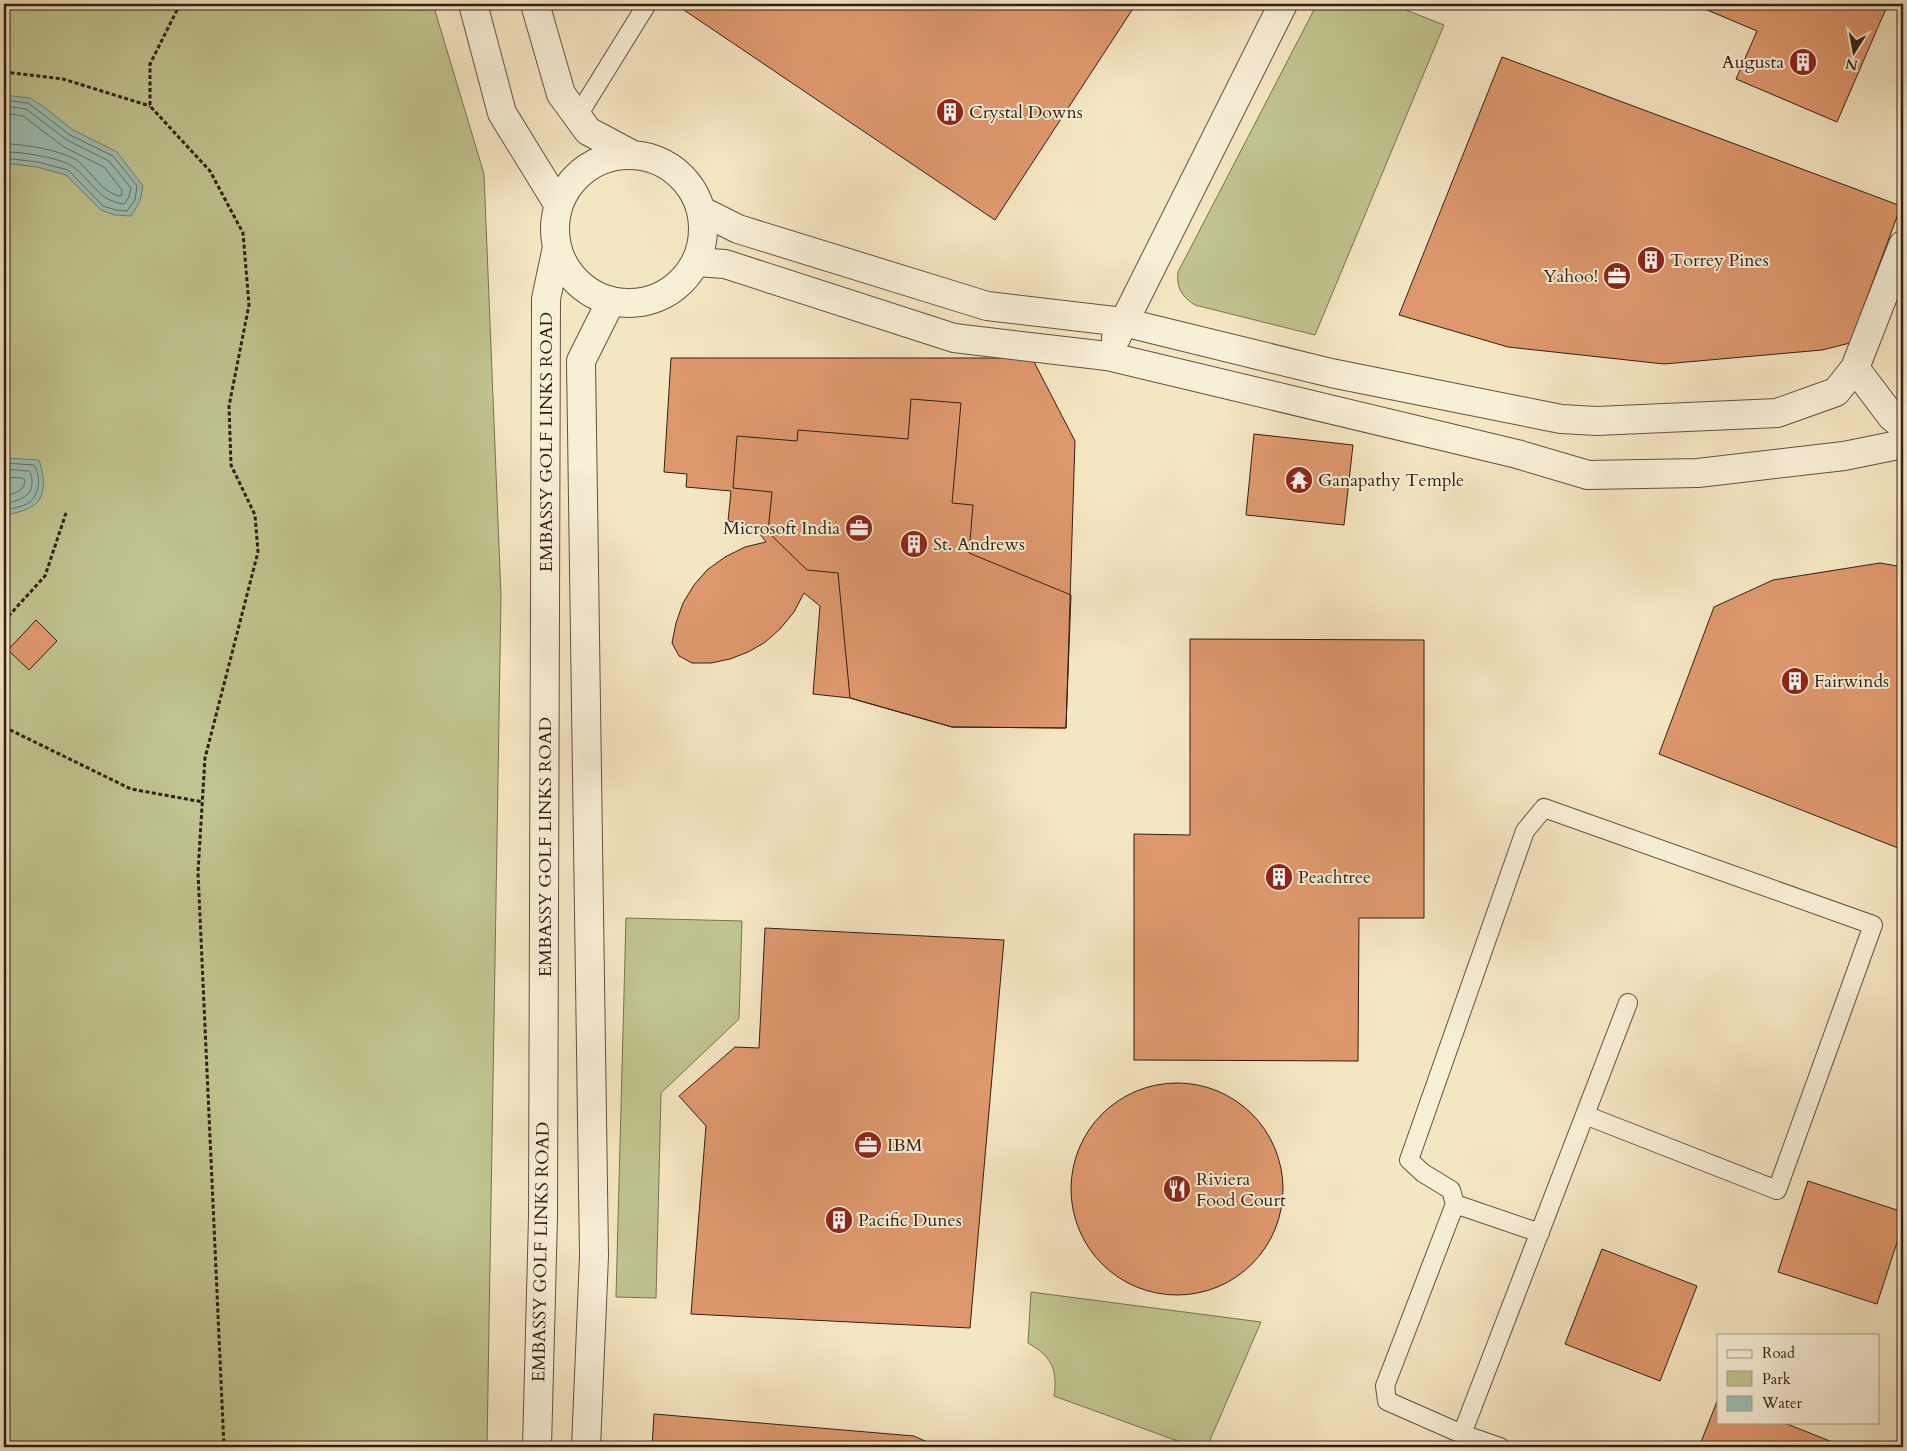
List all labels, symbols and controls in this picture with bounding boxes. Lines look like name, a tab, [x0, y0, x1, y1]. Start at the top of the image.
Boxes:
north arrow	[1830, 28, 1880, 78]
building icon: Augusta	[1788, 47, 1818, 77]
place label: Augusta	[1722, 50, 1784, 75]
text: N	[1844, 54, 1859, 75]
building icon: Crystal Downs	[935, 97, 965, 127]
place label: Crystal Downs	[969, 100, 1083, 125]
building icon: Torrey Pines	[1636, 245, 1666, 275]
place label: Torrey Pines	[1670, 248, 1769, 273]
office icon: Yahoo!	[1602, 261, 1632, 291]
place label: Yahoo!	[1543, 264, 1598, 289]
street label: EMBASSY GOLF LINKS ROAD	[534, 312, 559, 572]
temple icon: Ganapathy Temple	[1284, 465, 1314, 495]
place label: Ganapathy Temple	[1318, 468, 1464, 493]
office icon: Microsoft India	[844, 513, 874, 543]
place label: Microsoft India	[723, 516, 840, 541]
building icon: St. Andrews	[899, 529, 929, 559]
place label: St. Andrews	[933, 532, 1025, 557]
building icon: Fairwinds	[1780, 666, 1810, 696]
place label: Fairwinds	[1814, 669, 1889, 694]
street label: EMBASSY GOLF LINKS ROAD	[533, 717, 558, 977]
building icon: Peachtree	[1264, 862, 1294, 892]
place label: Peachtree	[1298, 865, 1371, 890]
street label: EMBASSY GOLF LINKS ROAD	[526, 1122, 556, 1382]
office icon: IBM	[853, 1130, 883, 1160]
place label: IBM	[887, 1133, 922, 1158]
place label: Riviera Food Court	[1196, 1167, 1286, 1213]
restaurant icon: Riviera Food Court	[1162, 1174, 1192, 1204]
building icon: Pacific Dunes	[824, 1205, 854, 1235]
place label: Pacific Dunes	[858, 1208, 962, 1233]
legend	[1717, 1334, 1880, 1424]
text: Road	[1762, 1343, 1795, 1363]
text: Park	[1762, 1369, 1791, 1389]
text: Water	[1761, 1393, 1803, 1413]

